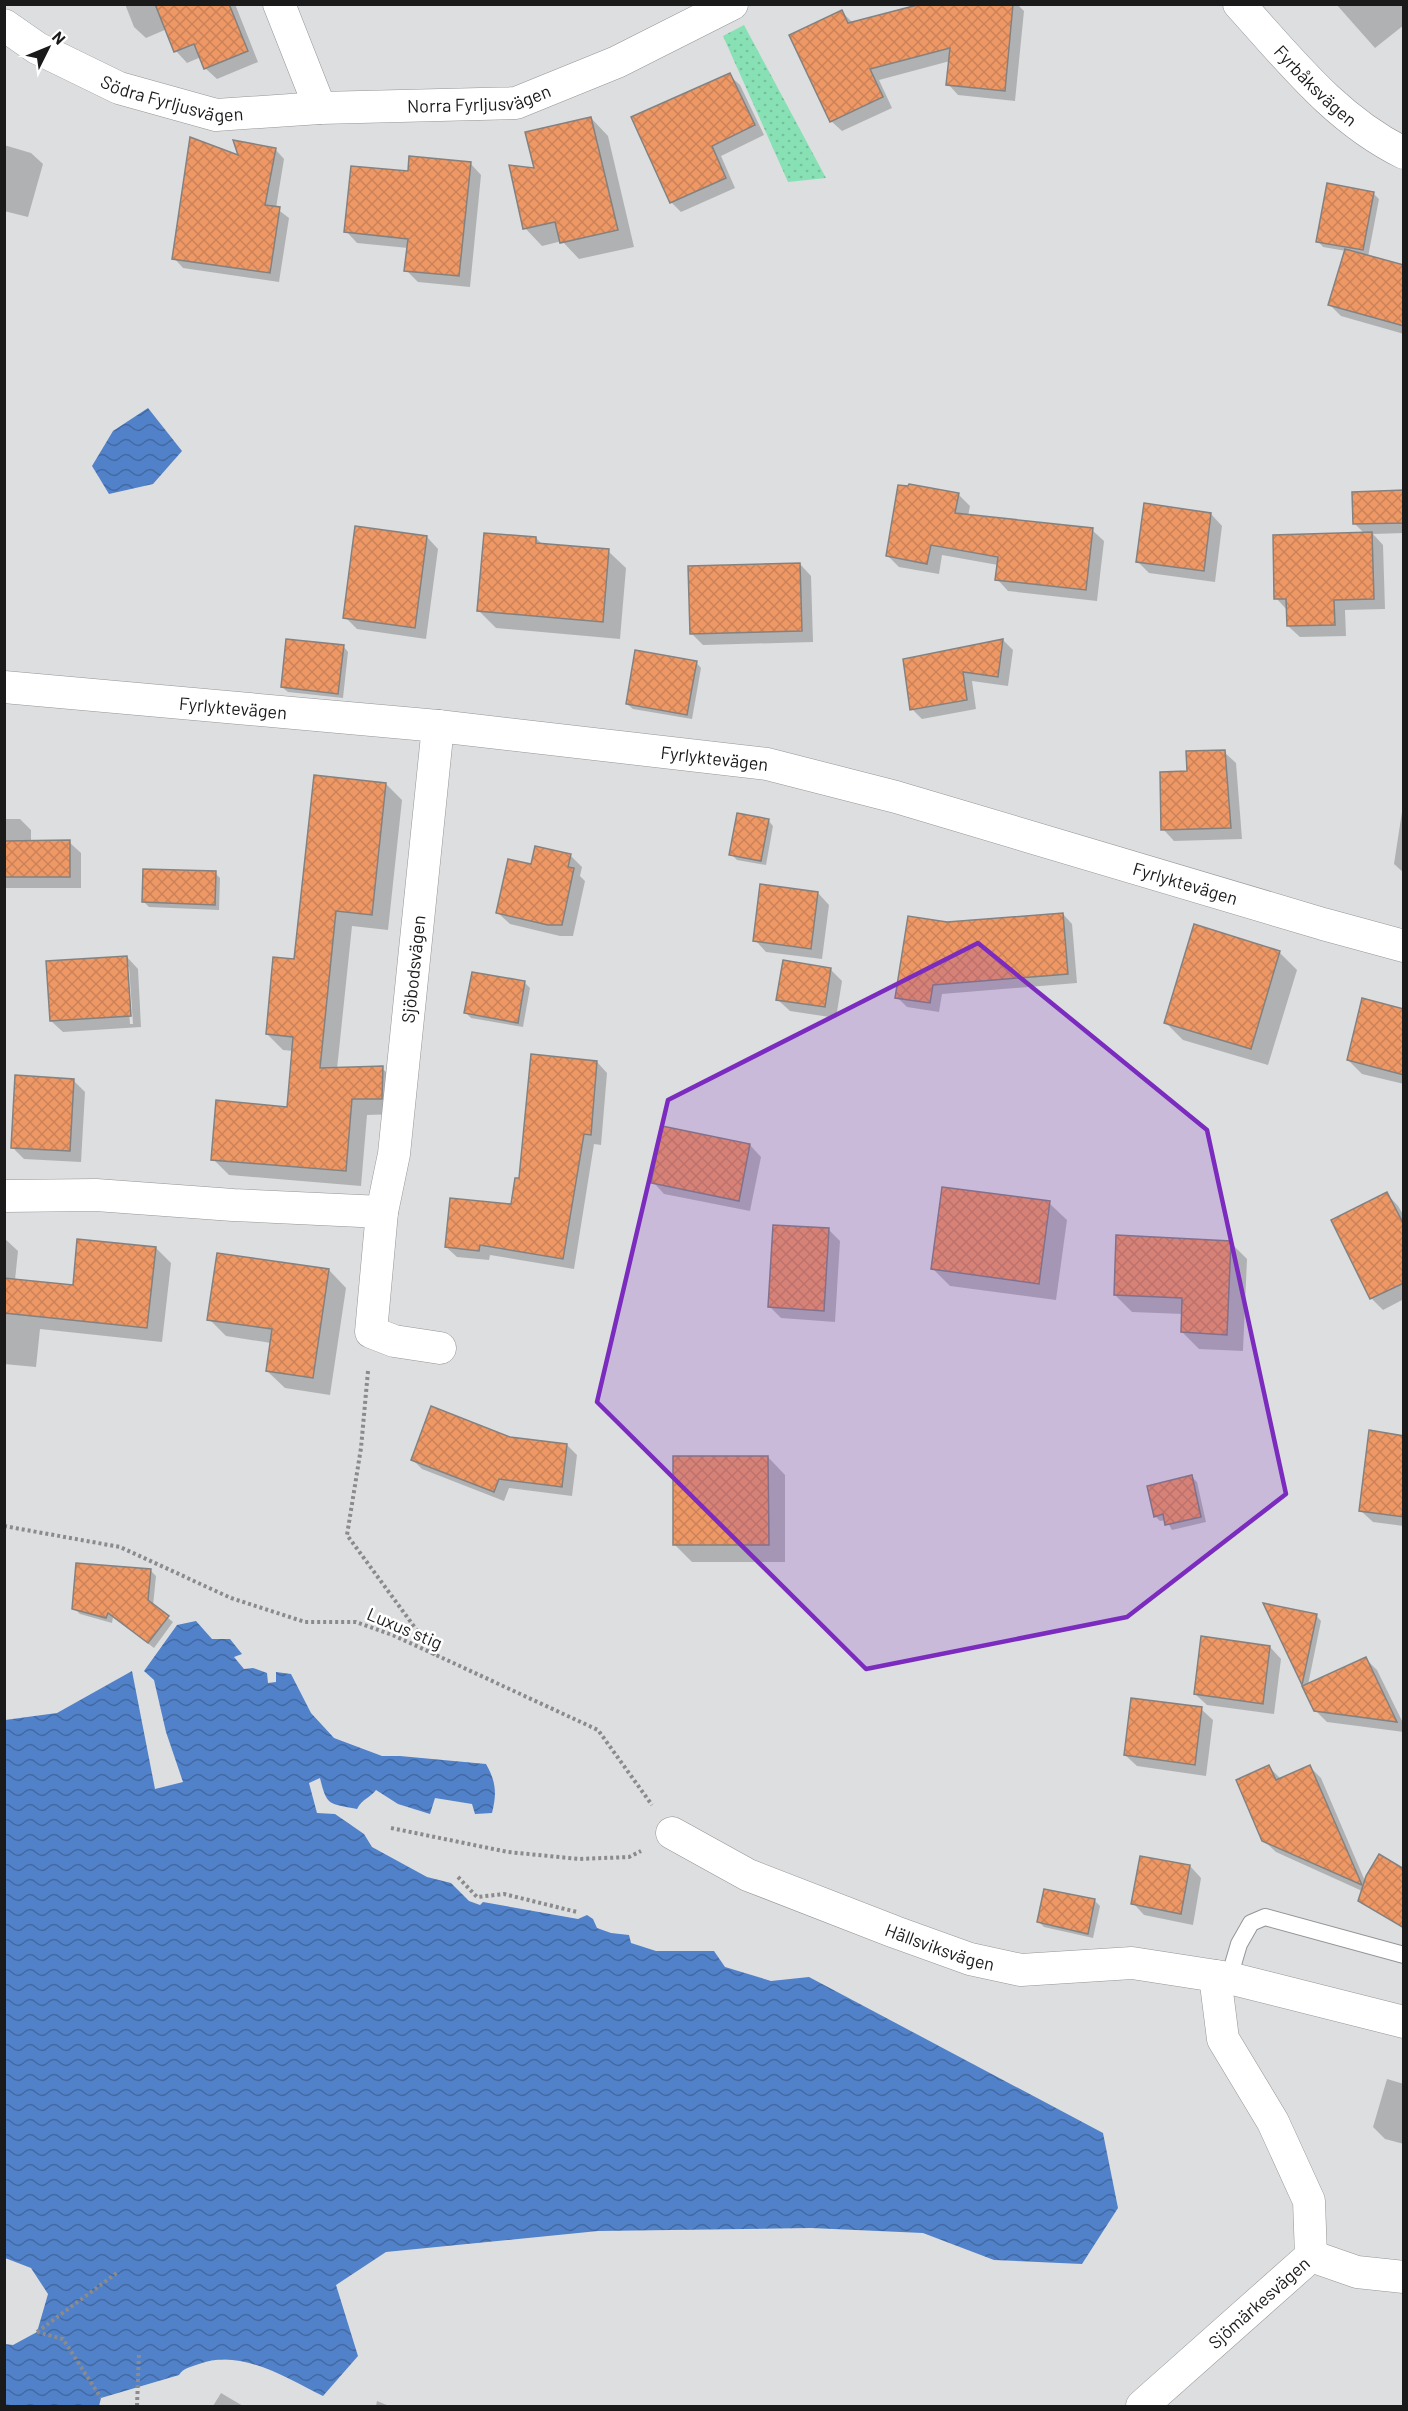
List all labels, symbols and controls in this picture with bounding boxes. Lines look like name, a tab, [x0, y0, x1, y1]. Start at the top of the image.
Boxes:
north arrow	[18, 18, 78, 78]
text: N	[49, 27, 70, 48]
street label: Fyrbåksvägen	[1270, 40, 1361, 131]
street label: Södra Fyrljusvägen	[97, 70, 244, 126]
street label: Norra Fyrljusvägen	[407, 79, 554, 117]
street label: Fyrlyktevägen	[178, 692, 288, 723]
street label: Fyrlyktevägen	[659, 741, 769, 775]
street label: Fyrlyktevägen	[1130, 857, 1240, 909]
street label: Sjöbodsvägen	[396, 914, 430, 1024]
street label: Luxus stig	[364, 1602, 446, 1654]
street label: Hällsviksvägen	[882, 1918, 997, 1975]
street label: Sjömärkesvägen	[1204, 2252, 1314, 2353]

